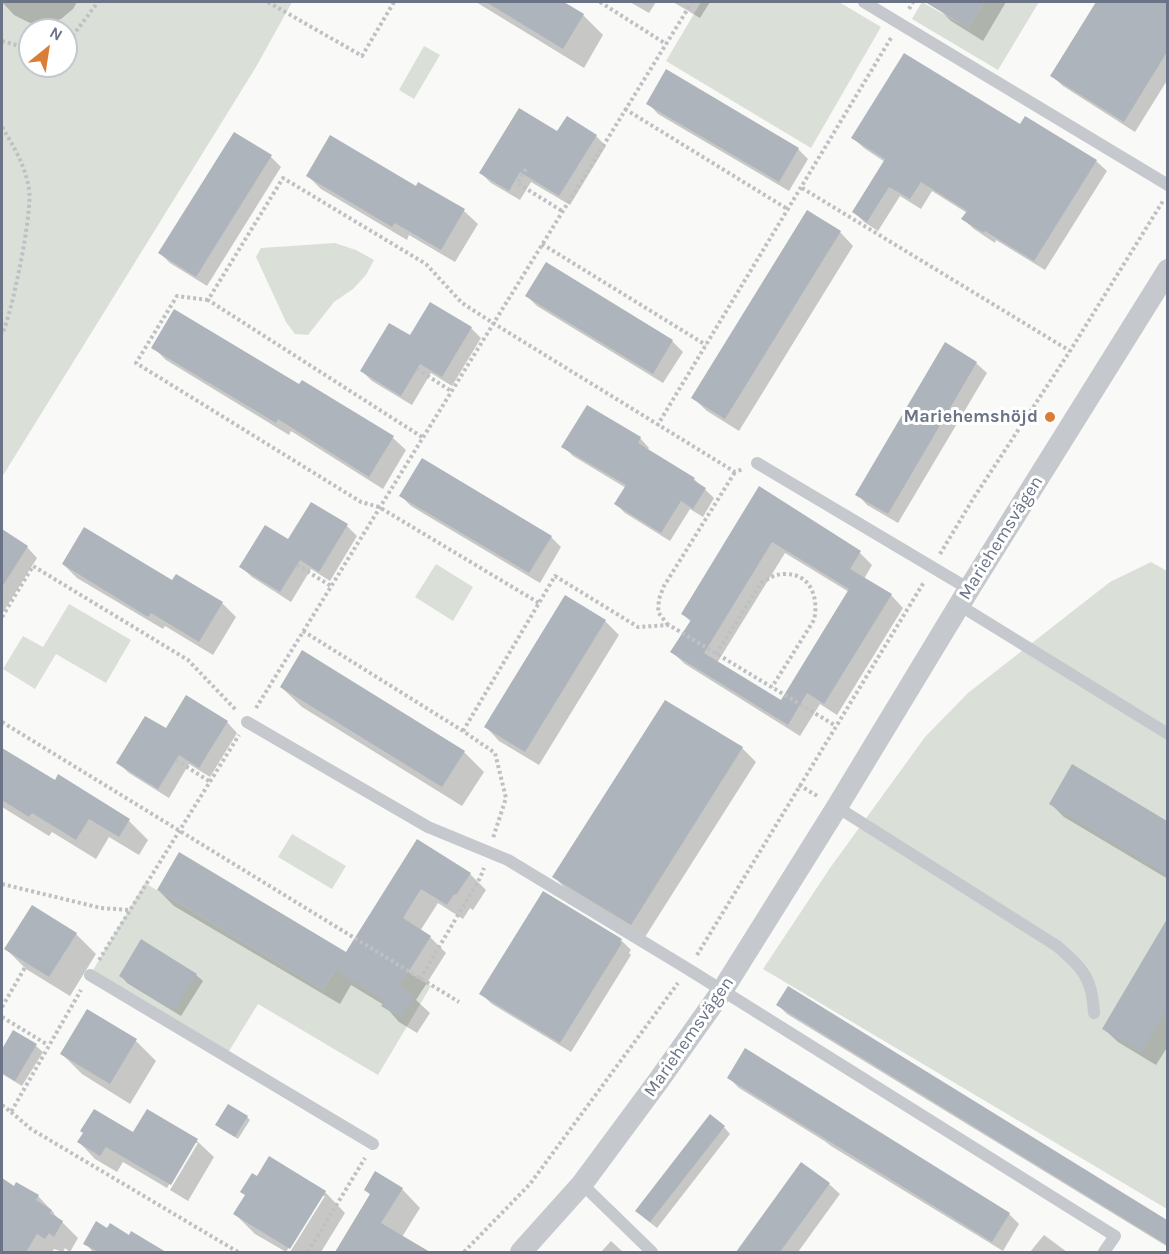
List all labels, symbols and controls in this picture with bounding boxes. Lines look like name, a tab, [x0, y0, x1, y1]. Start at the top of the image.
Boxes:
north arrow	[18, 18, 78, 78]
text: N	[47, 23, 66, 45]
place label: Mariehemshöjd	[903, 406, 1038, 428]
marker: Mariehemshöjd	[1043, 410, 1057, 424]
street label: Mariehemsvägen	[954, 472, 1048, 604]
street label: Mariehemsvägen	[639, 973, 739, 1101]

